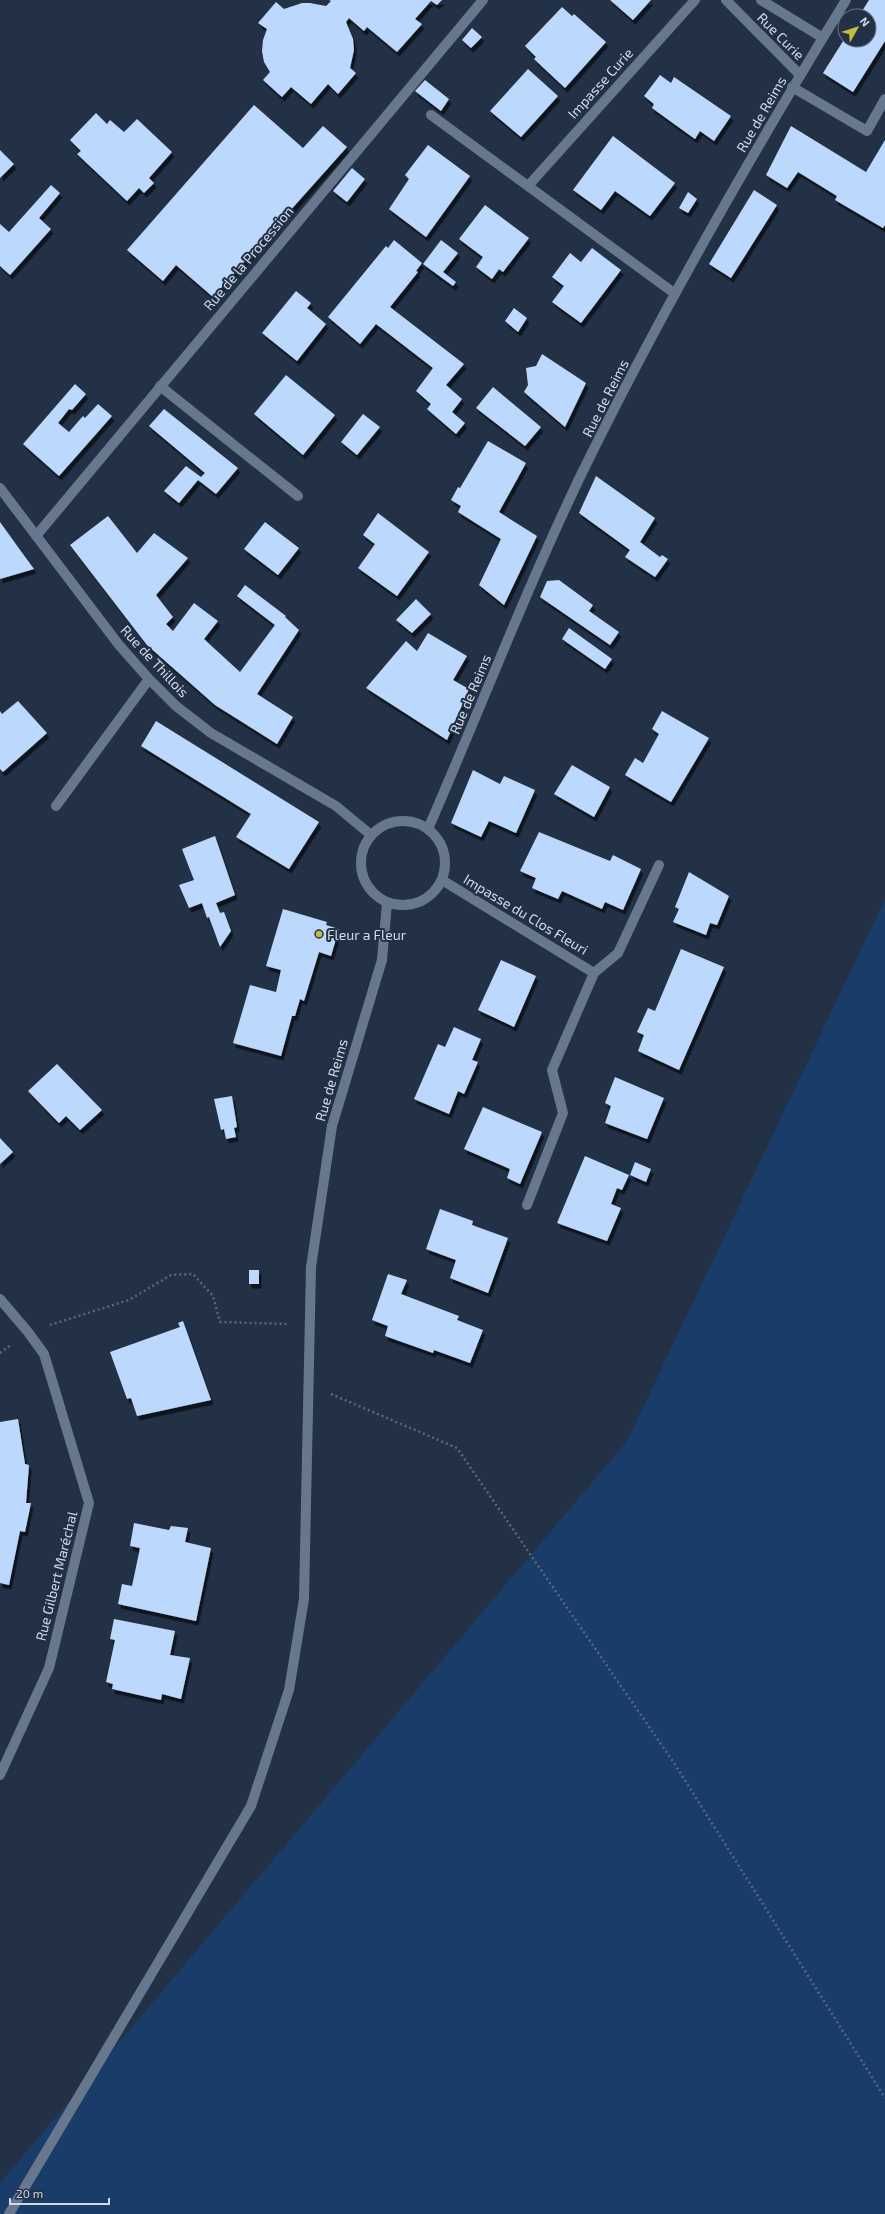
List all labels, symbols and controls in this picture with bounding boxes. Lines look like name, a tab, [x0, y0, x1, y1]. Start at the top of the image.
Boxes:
north arrow	[837, 8, 877, 48]
street label: Rue Curie	[754, 9, 808, 63]
text: N	[858, 14, 873, 29]
street label: Impasse Curie	[564, 44, 636, 122]
street label: Rue de Reims	[732, 73, 790, 155]
street label: Rue de la Procession	[200, 203, 296, 313]
street label: Rue de Reims	[578, 356, 632, 440]
street label: Rue de Thillois	[117, 621, 193, 701]
street label: Rue de Reims	[446, 652, 494, 736]
street label: Impasse du Clos Fleuri	[461, 870, 591, 958]
place label: Fleur a Fleur	[327, 926, 407, 943]
marker: Fleur a Fleur	[314, 929, 324, 939]
street label: Rue de Reims	[311, 1037, 351, 1123]
street label: Rue Gilbert Maréchal	[32, 1509, 81, 1643]
scale bar	[10, 2180, 109, 2206]
text: 20 m	[16, 2186, 43, 2200]

